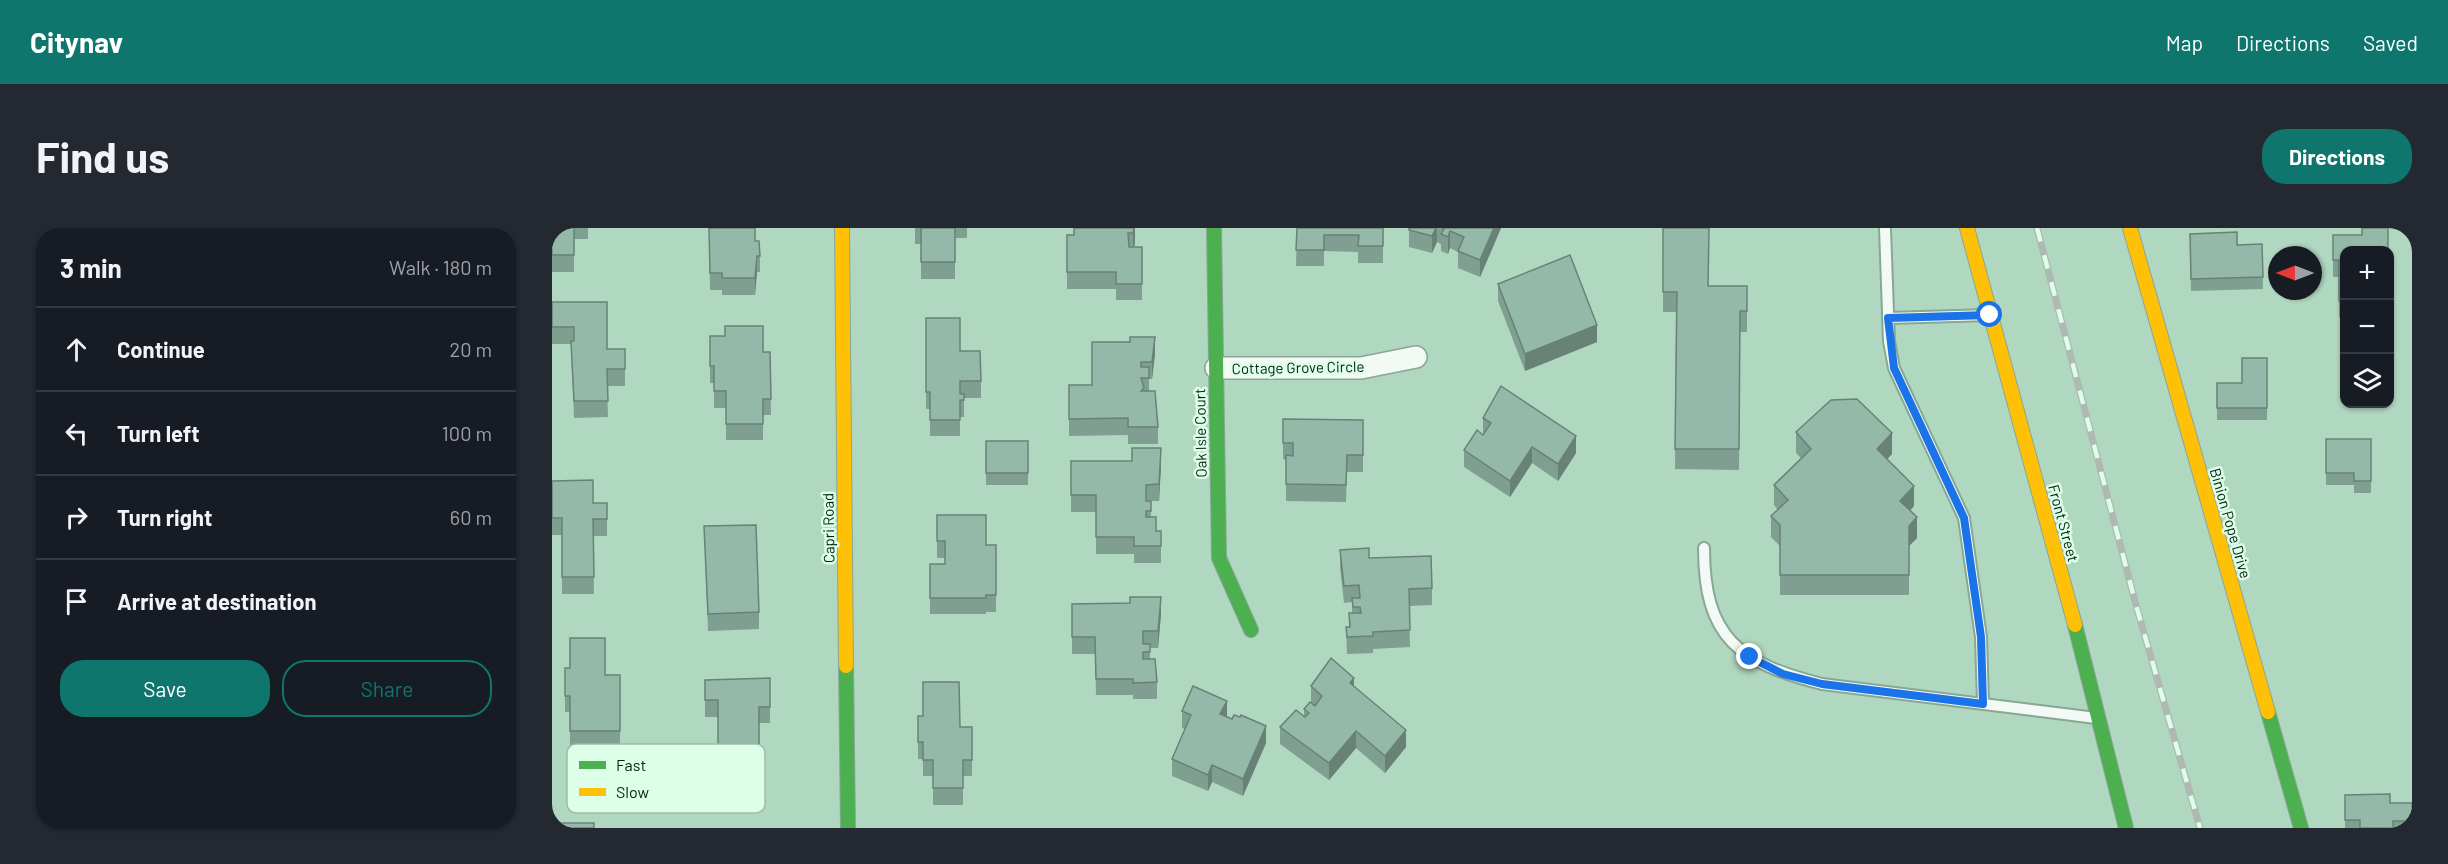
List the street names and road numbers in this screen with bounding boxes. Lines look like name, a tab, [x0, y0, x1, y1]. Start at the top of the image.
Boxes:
street label: Cottage Grove Circle	[1232, 357, 1364, 377]
street label: Oak Isle Court	[1190, 388, 1210, 478]
street label: Binion Pope Drive	[2207, 466, 2255, 580]
street label: Front Street	[2045, 482, 2083, 564]
street label: Capri Road	[818, 493, 838, 563]

